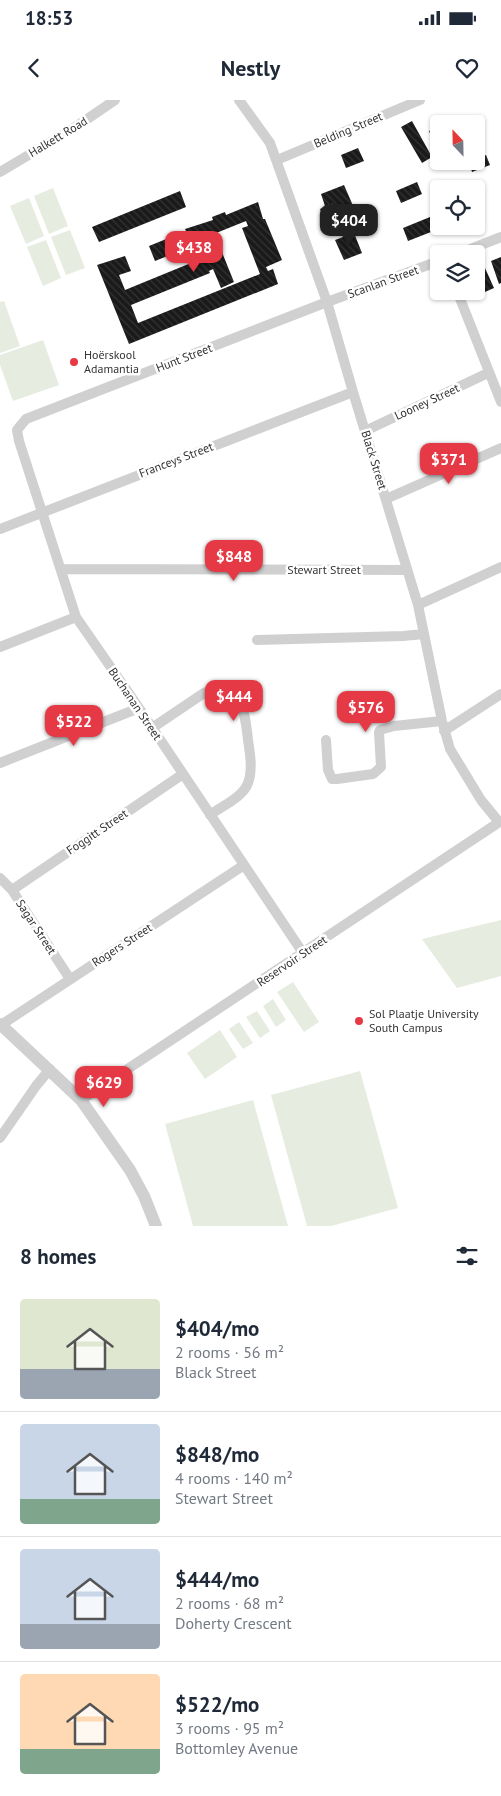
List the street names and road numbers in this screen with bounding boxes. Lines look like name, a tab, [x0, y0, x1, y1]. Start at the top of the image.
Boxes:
street label: Belding Street	[311, 108, 384, 151]
street label: Halkett Road	[26, 113, 90, 160]
street label: Scanlan Street	[345, 262, 420, 301]
street label: Hunt Street	[154, 340, 214, 375]
street label: Looney Street	[392, 380, 462, 423]
street label: Black Street	[358, 428, 391, 491]
street label: Franceys Street	[137, 439, 215, 481]
street label: Stewart Street	[287, 562, 361, 577]
street label: Buchanan Street	[106, 665, 165, 743]
street label: Foggitt Street	[63, 806, 130, 858]
street label: Sagar Street	[13, 896, 60, 957]
street label: Rogers Street	[89, 920, 155, 970]
street label: Reservoir Street	[254, 932, 330, 989]

